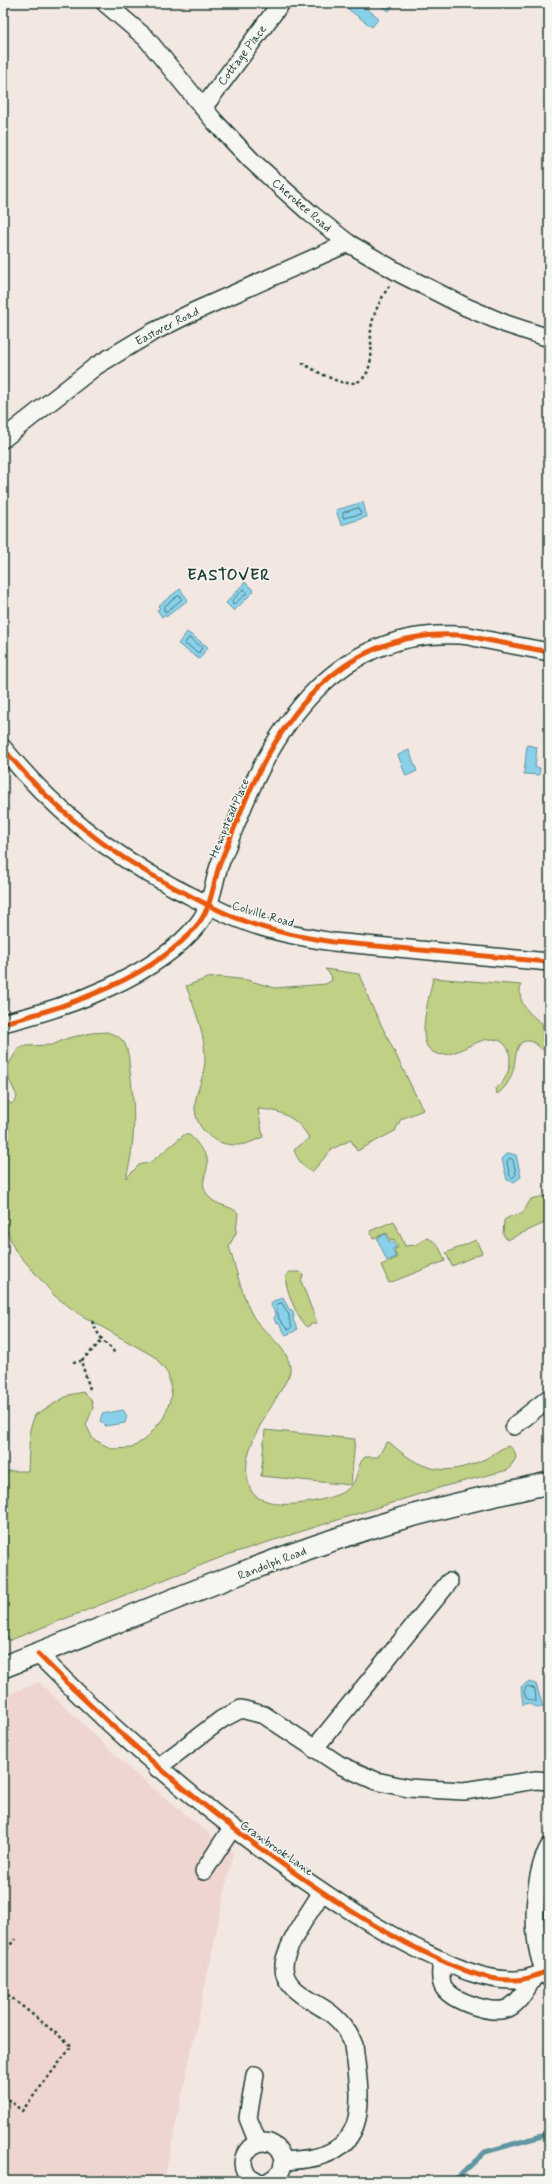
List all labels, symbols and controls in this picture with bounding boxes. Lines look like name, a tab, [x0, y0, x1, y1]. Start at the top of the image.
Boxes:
street label: Cottage Place	[215, 22, 271, 89]
street label: Cherokee Road	[268, 175, 335, 236]
street label: Eastover Road	[133, 304, 202, 350]
district label: EASTOVER	[187, 565, 271, 586]
street label: Hempstead Place	[206, 776, 254, 860]
street label: Colville Road	[230, 898, 296, 932]
street label: Randolph Road	[236, 1544, 309, 1584]
street label: Cranbrook Lane	[237, 1818, 317, 1880]

